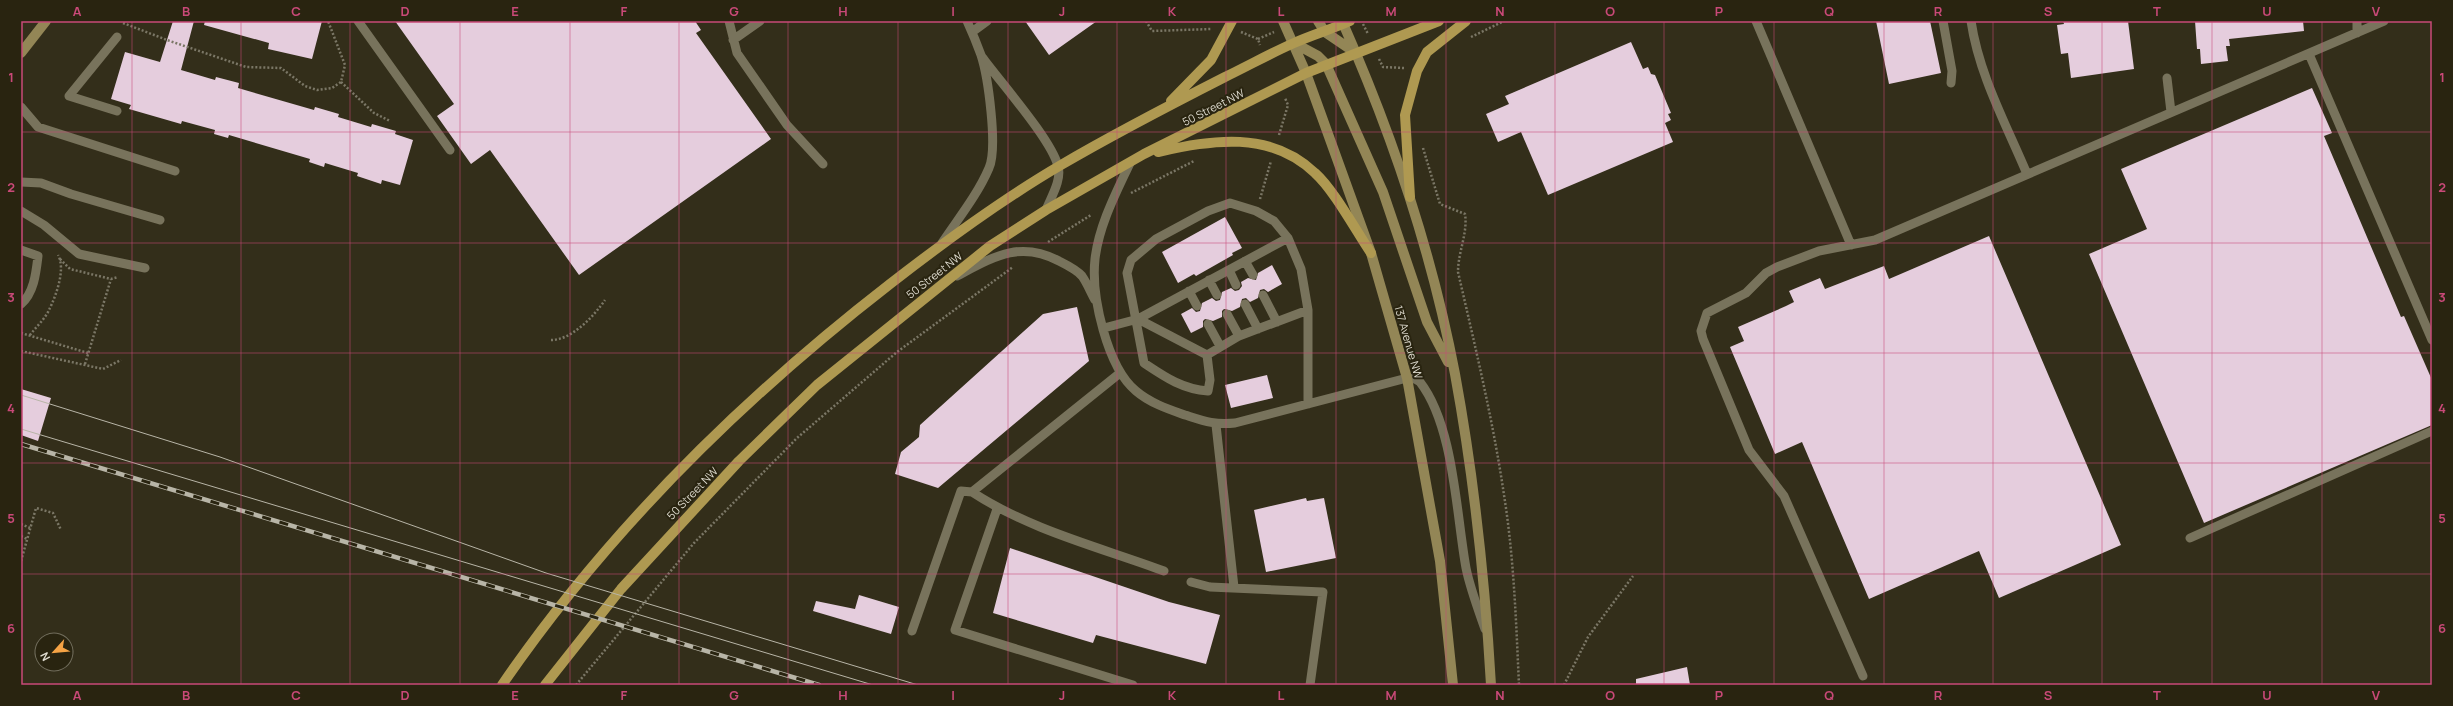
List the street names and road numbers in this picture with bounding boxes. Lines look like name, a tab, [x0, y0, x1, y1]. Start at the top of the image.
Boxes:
street label: 50 Street NW	[1179, 85, 1247, 129]
street label: 50 Street NW	[903, 248, 966, 302]
street label: 137 Avenue NW	[1391, 304, 1427, 381]
street label: 50 Street NW	[663, 463, 721, 523]

